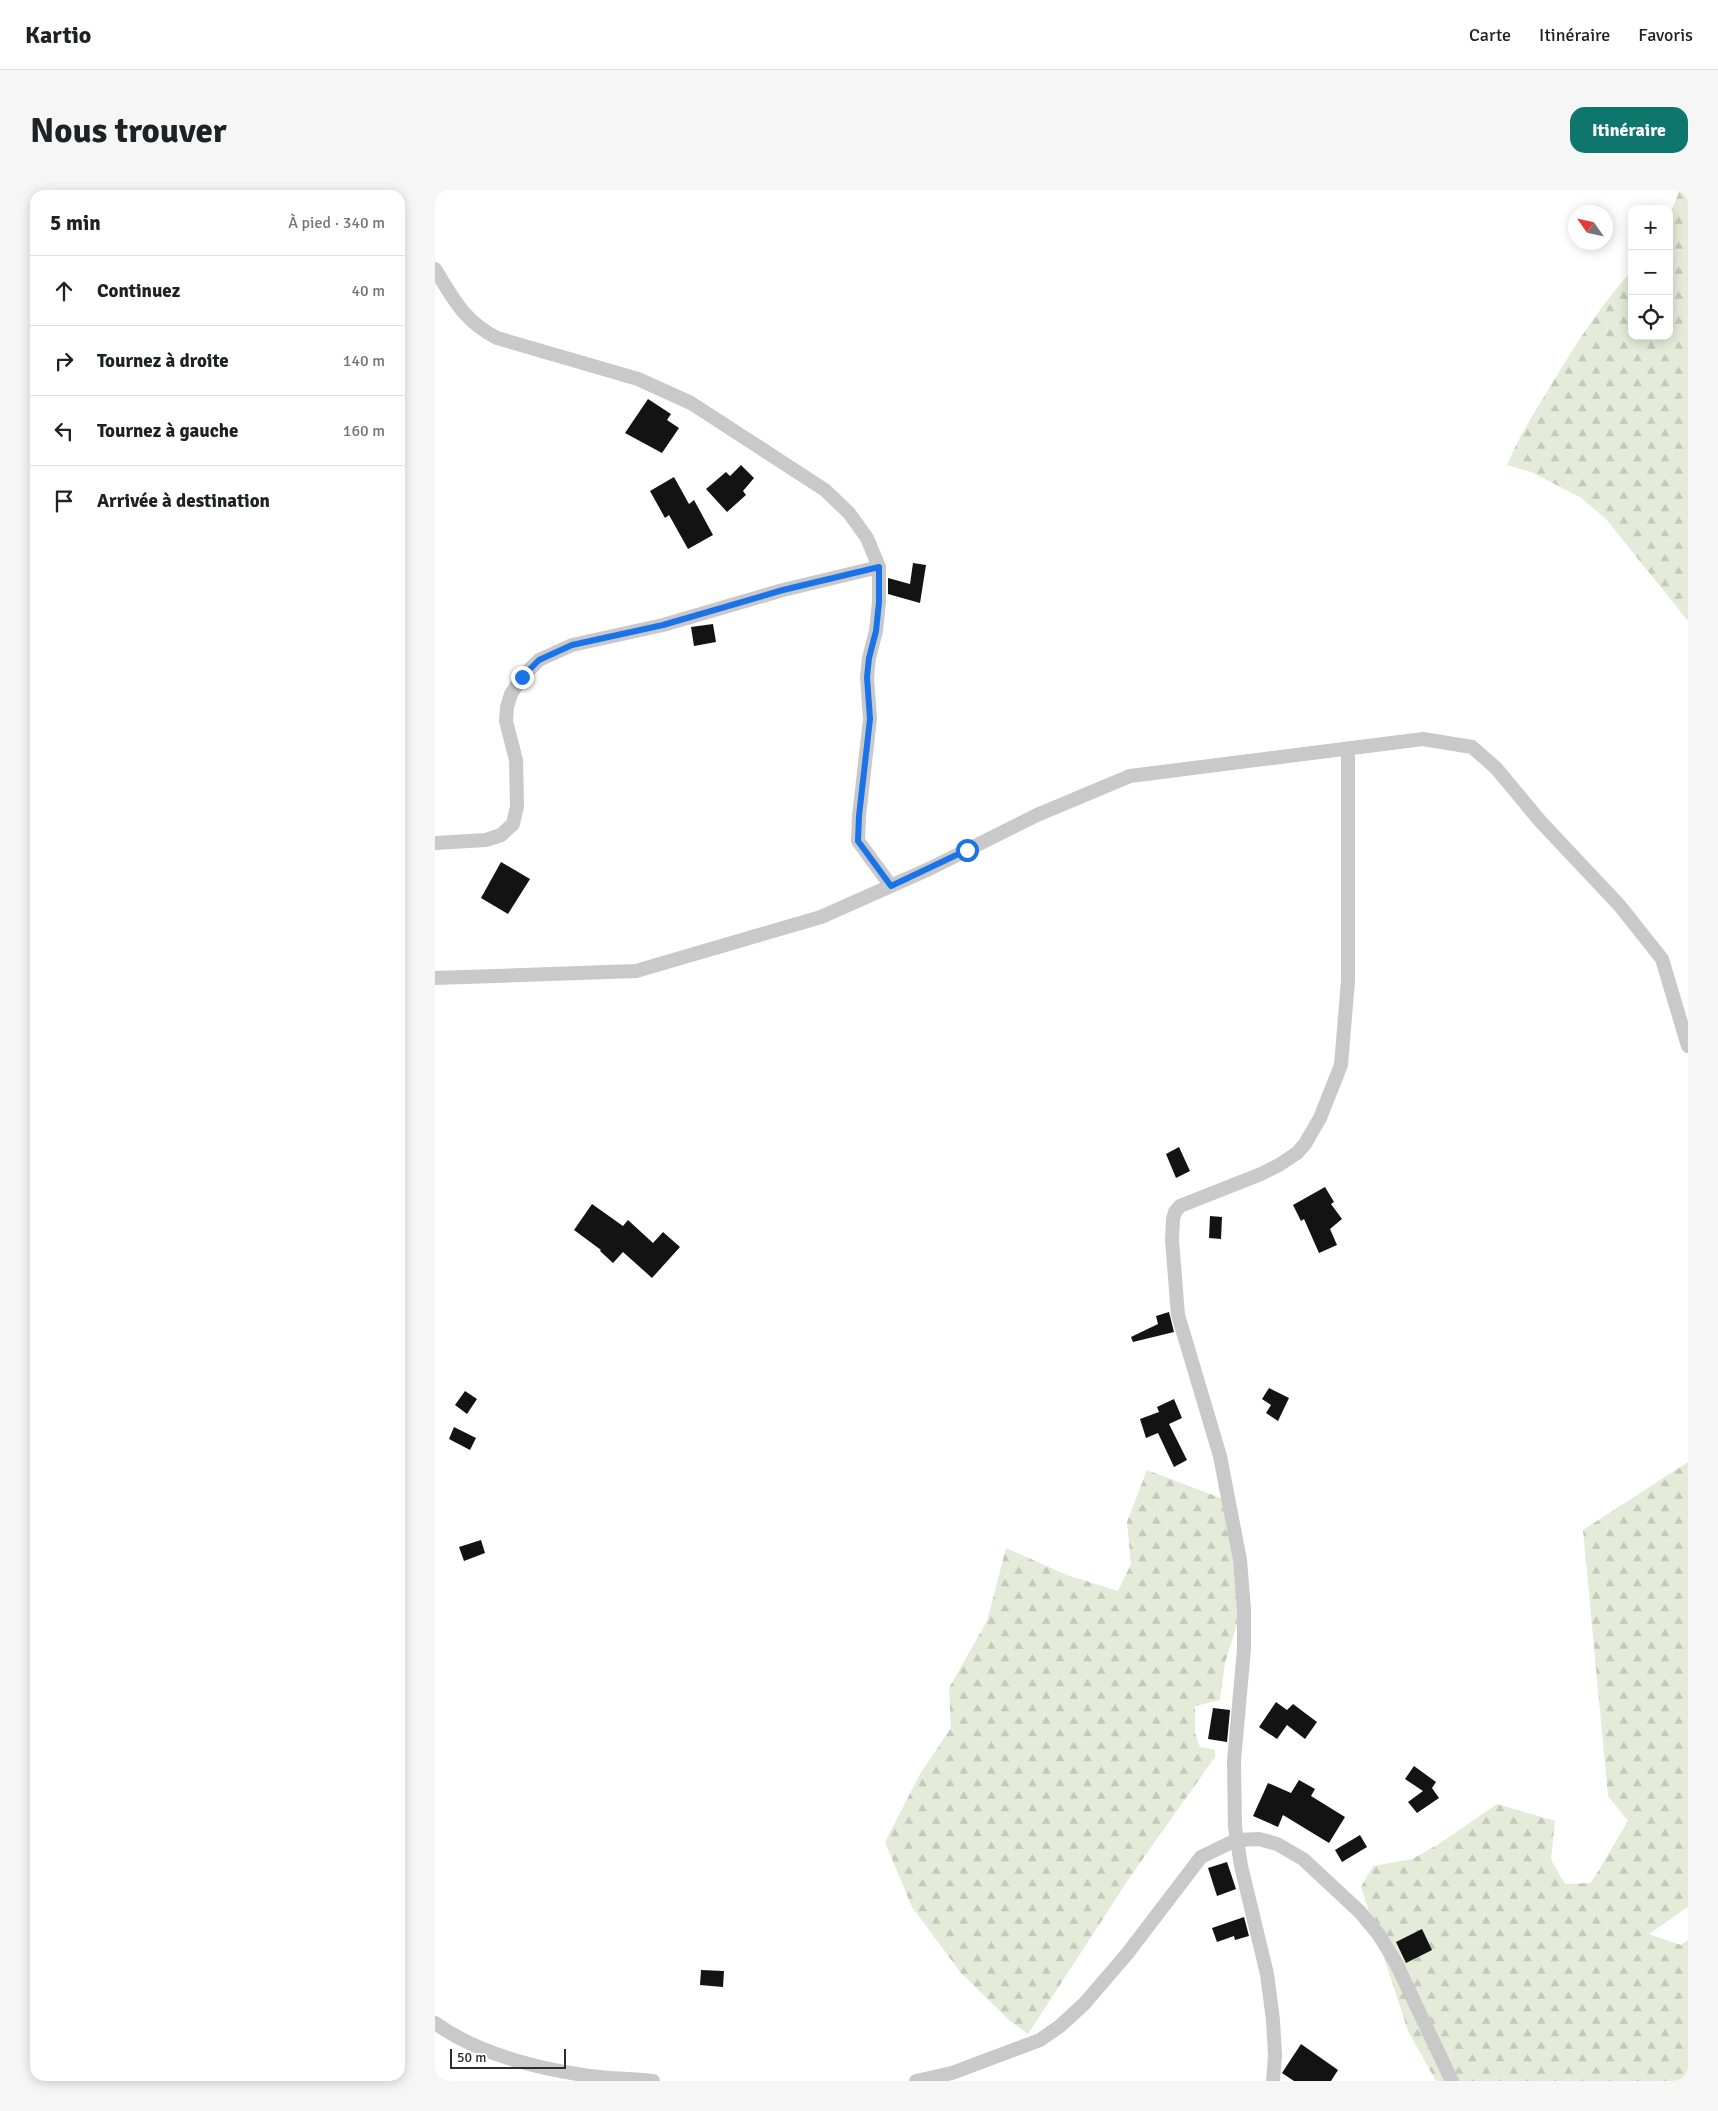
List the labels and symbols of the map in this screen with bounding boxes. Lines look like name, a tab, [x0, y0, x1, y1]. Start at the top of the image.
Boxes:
north arrow	[1568, 205, 1613, 250]
route end	[511, 666, 534, 689]
route start	[956, 839, 979, 862]
scale bar	[450, 2046, 566, 2069]

